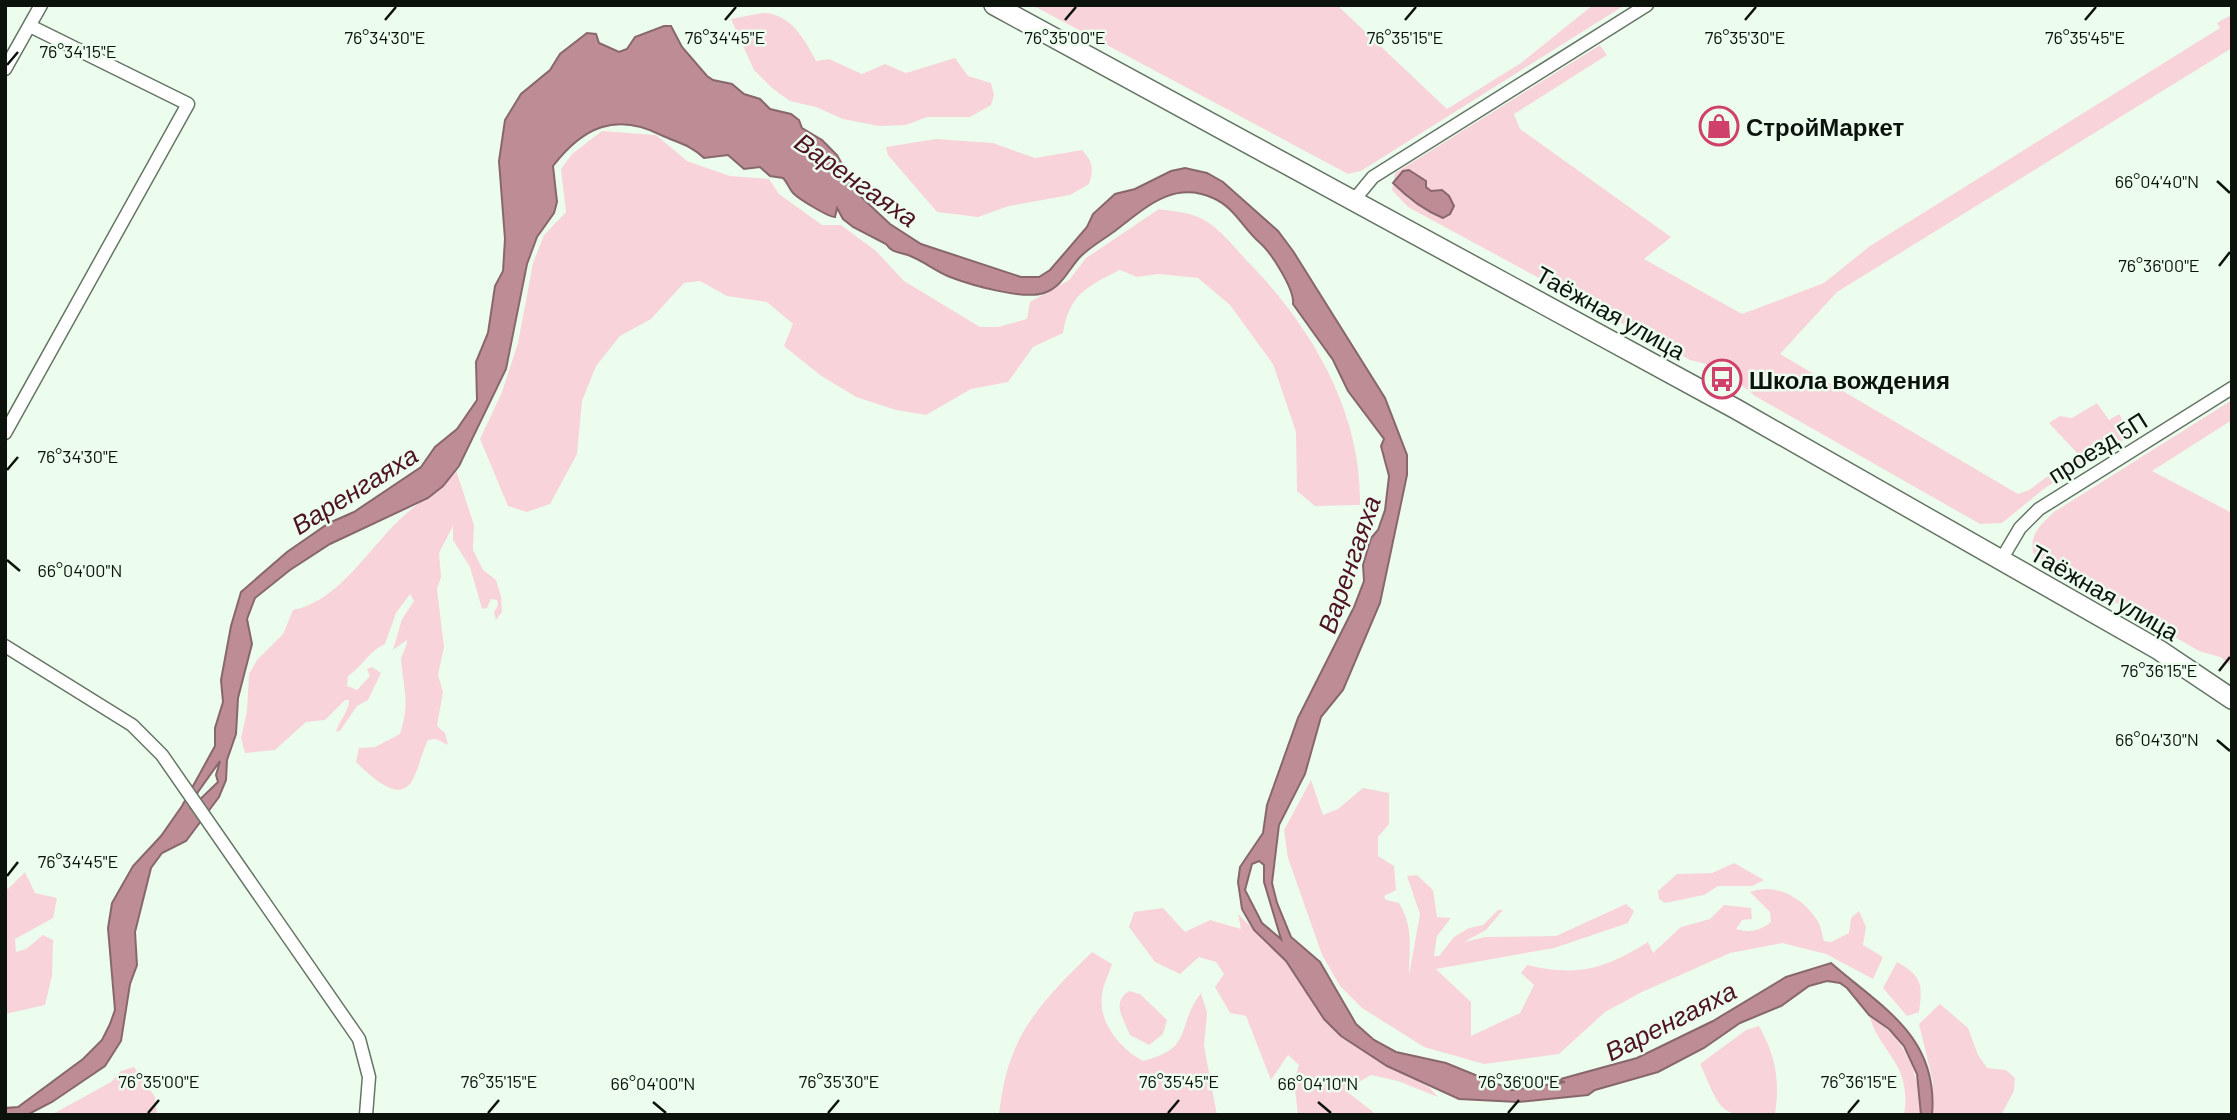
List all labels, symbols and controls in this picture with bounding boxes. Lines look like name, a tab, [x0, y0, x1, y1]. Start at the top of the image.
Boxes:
text: 76°34'30"E	[345, 26, 426, 48]
text: 76°34'45"E	[685, 26, 765, 48]
text: 76°35'00"E	[1024, 26, 1106, 48]
text: 76°35'15"E	[1367, 26, 1443, 48]
text: 76°35'30"E	[1705, 26, 1785, 48]
text: 76°35'45"E	[2045, 26, 2125, 48]
text: 76°34'15"E	[39, 40, 117, 62]
shop icon: СтройМаркет	[1698, 105, 1740, 147]
place label: СтройМаркет	[1746, 112, 1904, 141]
water label: Варенгаяха	[790, 125, 924, 233]
text: 66°04'40"N	[2115, 170, 2199, 192]
text: 76°36'00"E	[2118, 254, 2200, 276]
street label: Таёжная улица	[1531, 259, 1691, 365]
bus stop icon: Школа вождения	[1701, 358, 1743, 400]
place label: Школа вождения	[1749, 365, 1950, 394]
street label: проезд 5П	[2042, 405, 2152, 489]
water label: Варенгаяха	[285, 438, 423, 540]
text: 76°34'30"E	[38, 445, 119, 467]
water label: Варенгаяха	[1310, 491, 1386, 637]
street label: Таёжная улица	[2026, 538, 2185, 647]
text: 66°04'00"N	[38, 559, 122, 581]
text: 76°36'15"E	[2121, 659, 2197, 681]
text: 66°04'30"N	[2115, 728, 2199, 750]
text: 76°34'45"E	[38, 850, 118, 872]
water label: Варенгаяха	[1599, 974, 1741, 1066]
text: 76°35'00"E	[118, 1070, 200, 1092]
text: 76°35'15"E	[461, 1070, 537, 1092]
text: 76°35'30"E	[799, 1070, 879, 1092]
text: 76°35'45"E	[1139, 1070, 1219, 1092]
text: 76°36'00"E	[1478, 1070, 1560, 1092]
text: 76°36'15"E	[1821, 1070, 1897, 1092]
text: 66°04'00"N	[611, 1072, 695, 1094]
text: 66°04'10"N	[1278, 1072, 1358, 1094]

